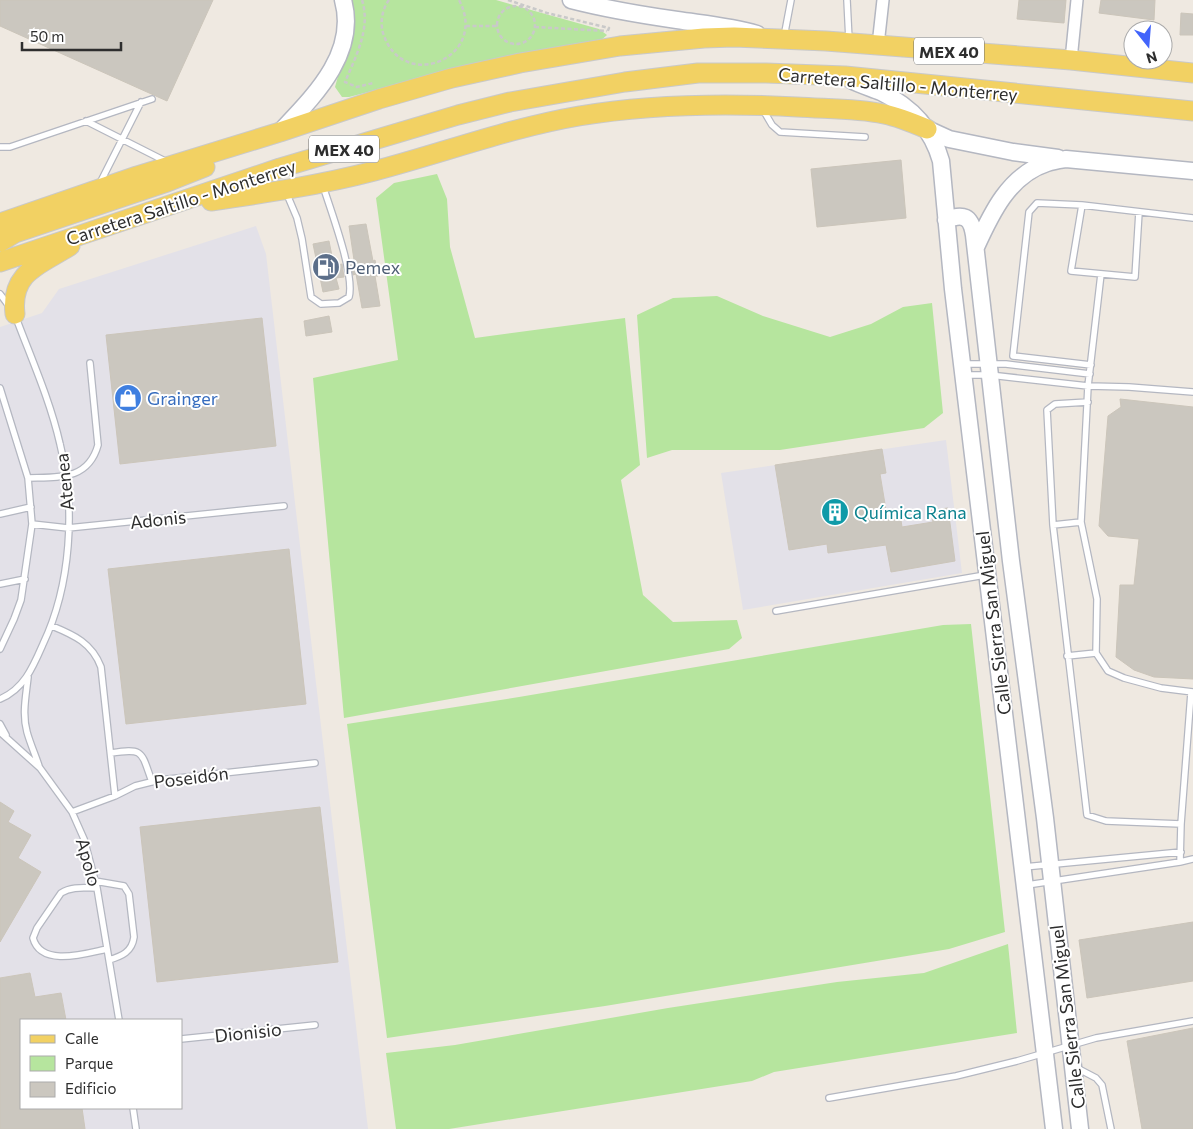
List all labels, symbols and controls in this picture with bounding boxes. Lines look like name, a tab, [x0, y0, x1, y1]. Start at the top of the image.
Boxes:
scale bar	[22, 20, 121, 52]
north arrow	[1123, 20, 1173, 70]
text: 50 m	[30, 27, 64, 45]
road number: MEX 40	[914, 37, 984, 64]
text: N	[1144, 48, 1159, 68]
street label: Carretera Saltillo - Monterrey	[777, 63, 1019, 105]
road number: MEX 40	[309, 136, 379, 162]
street label: Carretera Saltillo - Monterrey	[63, 154, 299, 250]
fuel station icon: Pemex	[311, 252, 341, 282]
place label: Pemex	[345, 256, 401, 278]
shop icon: Grainger	[113, 383, 143, 413]
place label: Grainger	[147, 387, 218, 409]
street label: Atenea	[50, 452, 78, 512]
building icon: Química Rana	[820, 497, 850, 527]
place label: Química Rana	[854, 501, 967, 523]
street label: Adonis	[129, 505, 187, 533]
street label: Calle Sierra San Miguel	[971, 530, 1015, 716]
street label: Poseidón	[152, 761, 230, 793]
street label: Apolo	[72, 835, 106, 889]
street label: Calle Sierra San Miguel	[1045, 924, 1089, 1110]
street label: Dionisio	[213, 1018, 283, 1046]
legend	[20, 1019, 182, 1109]
text: Calle	[65, 1029, 99, 1047]
text: Parque	[65, 1054, 113, 1072]
text: Edificio	[65, 1079, 116, 1097]

